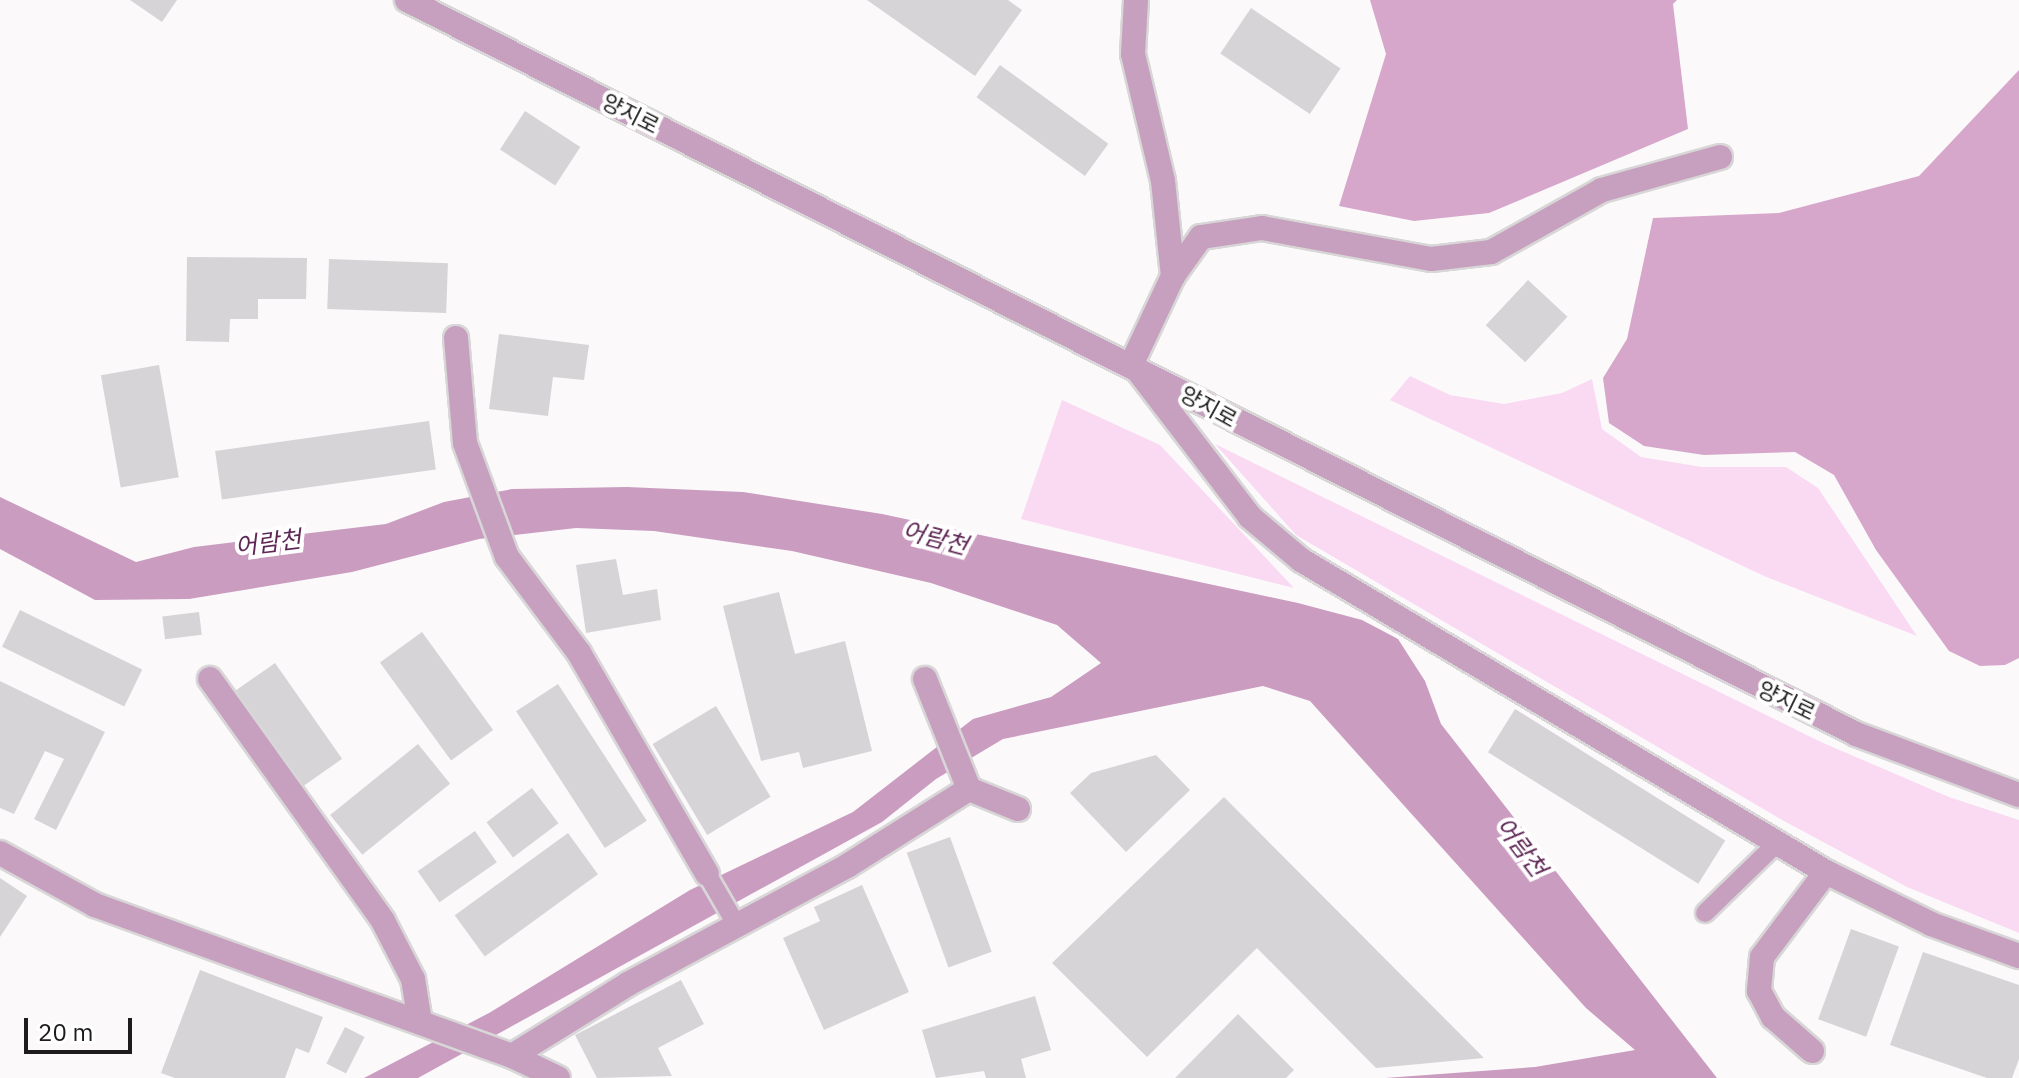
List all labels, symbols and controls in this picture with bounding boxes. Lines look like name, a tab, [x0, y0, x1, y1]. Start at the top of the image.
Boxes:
street label: 양지로	[598, 87, 664, 139]
street label: 양지로	[1176, 380, 1242, 432]
water label: 어람천	[899, 516, 971, 560]
water label: 어람천	[233, 525, 303, 561]
street label: 양지로	[1754, 675, 1820, 725]
water label: 어람천	[1490, 812, 1552, 882]
scale bar	[28, 1002, 136, 1052]
text: 20 m	[38, 1016, 93, 1048]

